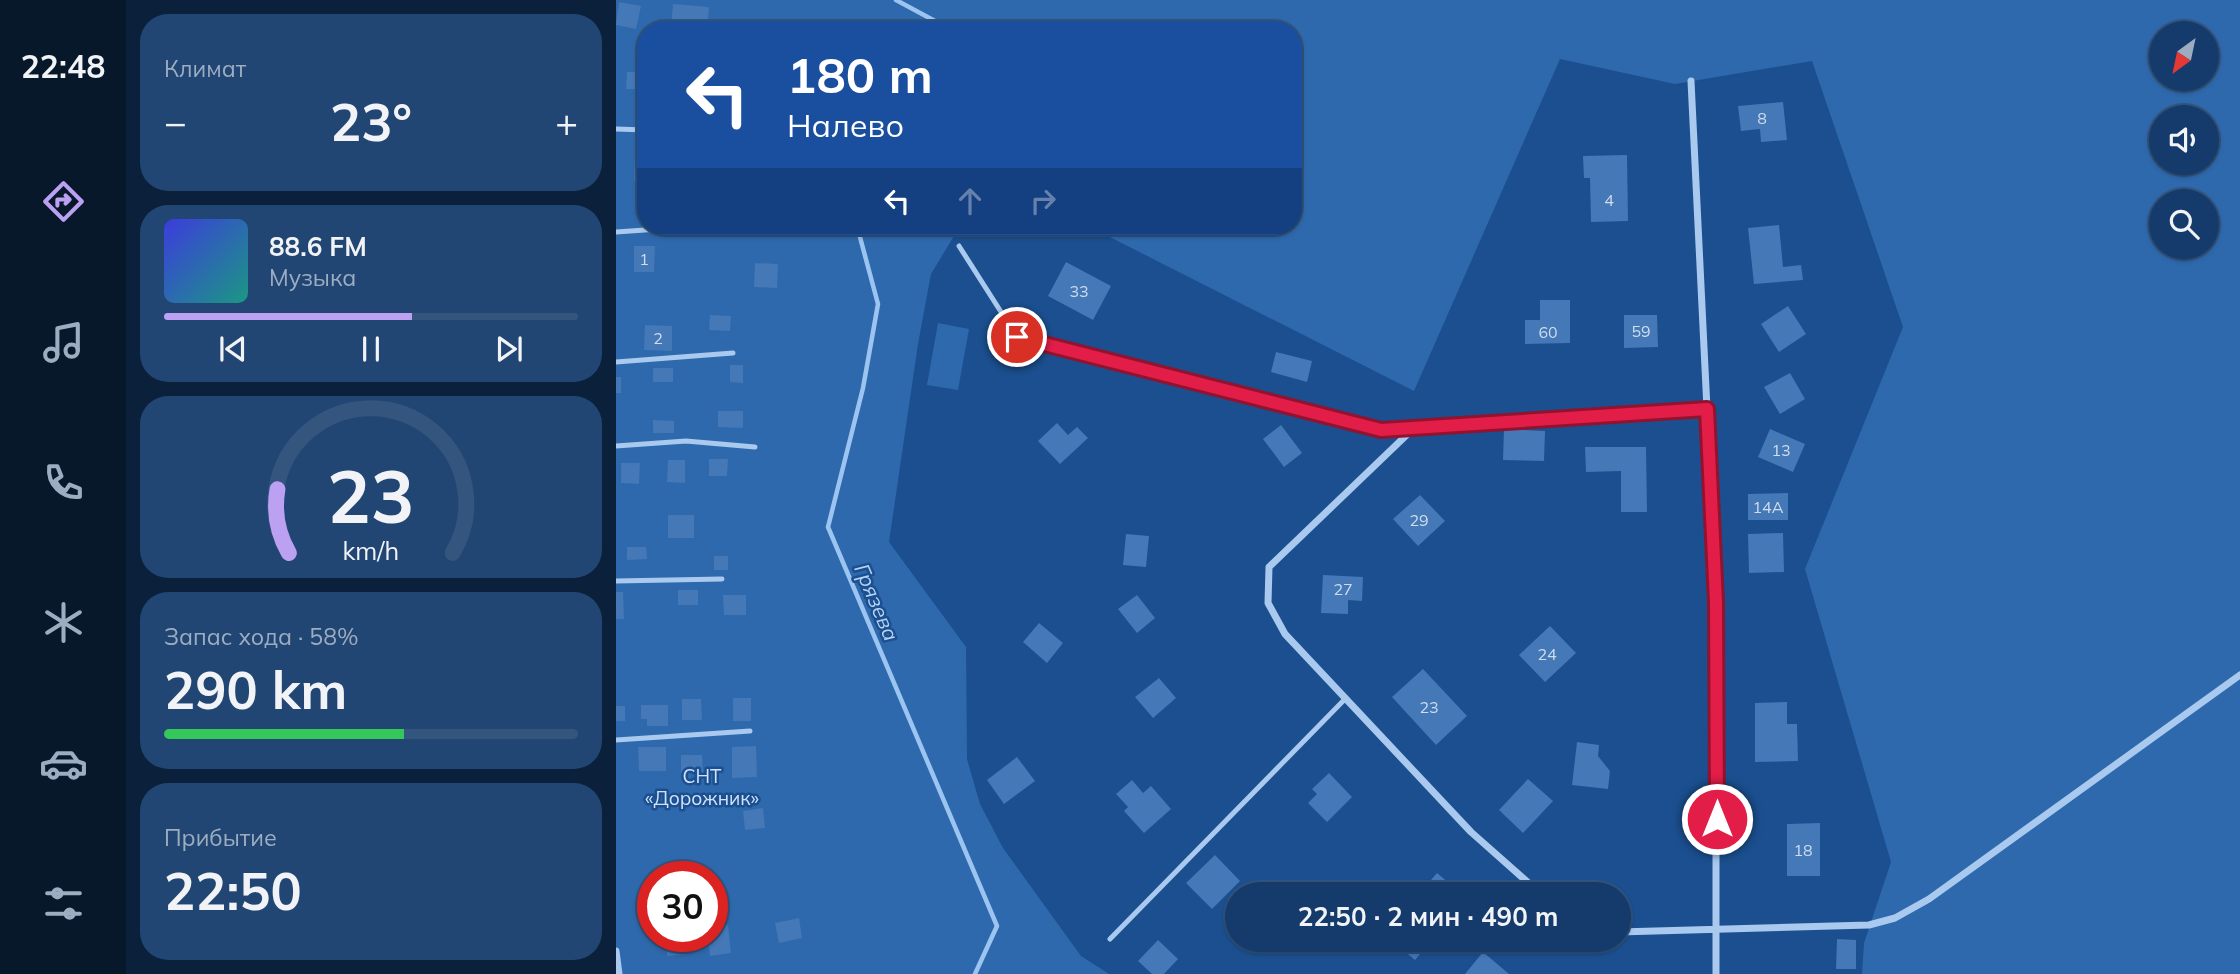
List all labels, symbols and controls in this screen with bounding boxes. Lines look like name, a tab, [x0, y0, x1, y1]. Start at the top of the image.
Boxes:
north arrow	[2149, 21, 2219, 91]
map controls	[2149, 21, 2219, 259]
text: 180 m	[787, 44, 933, 105]
text: 22:48	[21, 46, 105, 86]
icon: left	[672, 49, 763, 140]
text: Климат	[164, 54, 246, 83]
text: 23°	[330, 89, 412, 154]
text: −	[164, 98, 187, 146]
text: +	[555, 98, 578, 146]
text: Налево	[787, 105, 904, 145]
button: sound	[2149, 105, 2219, 175]
house number: 8	[1757, 108, 1767, 128]
icon: directions	[39, 177, 88, 226]
icon: left	[878, 182, 916, 220]
icon: ahead	[951, 182, 989, 220]
icon: right	[1024, 182, 1062, 220]
button: search	[2149, 189, 2219, 259]
house number: 4	[1604, 190, 1614, 210]
text: 88.6 FM	[269, 230, 367, 263]
house number: 1	[639, 249, 649, 269]
text: Музыка	[269, 263, 356, 292]
house number: 33	[1069, 281, 1089, 301]
pin	[987, 307, 1047, 367]
icon: music	[39, 318, 88, 367]
icon: arrive	[998, 318, 1036, 356]
house number: 59	[1631, 321, 1651, 341]
house number: 60	[1538, 322, 1558, 342]
house number: 2	[653, 328, 663, 348]
icon: previous	[214, 330, 252, 368]
icon: pause	[352, 330, 390, 368]
icon: next	[490, 330, 528, 368]
house number: 13	[1771, 440, 1791, 460]
text: 23	[327, 450, 415, 541]
icon: phone	[39, 458, 88, 507]
house number: 14А	[1753, 497, 1784, 517]
house number: 29	[1409, 510, 1429, 530]
text: km/h	[343, 535, 399, 566]
water label: Грязева	[849, 560, 905, 645]
house number: 27	[1333, 579, 1353, 599]
icon: climate	[39, 598, 88, 647]
text: Запас хода · 58%	[164, 622, 359, 651]
house number: 24	[1537, 644, 1557, 664]
text: 290 km	[164, 657, 347, 722]
house number: 23	[1419, 697, 1439, 717]
icon: car	[39, 739, 88, 788]
park label: СНТ «Дорожник»	[645, 764, 759, 810]
position arrow	[1680, 782, 1754, 856]
text: Прибытие	[164, 823, 277, 852]
house number: 18	[1793, 840, 1813, 860]
text: 22:50	[164, 858, 302, 923]
speed limit sign: 30	[637, 861, 728, 952]
icon: filters	[39, 879, 88, 928]
text: 22:50 · 2 мин · 490 m	[1298, 900, 1558, 933]

